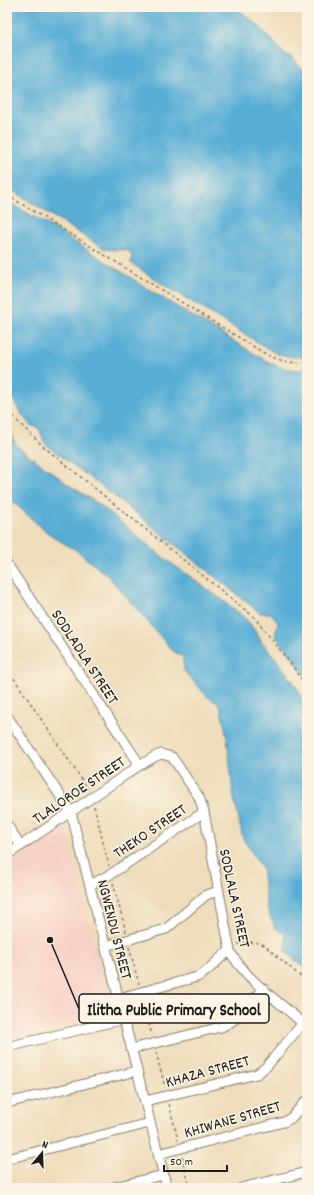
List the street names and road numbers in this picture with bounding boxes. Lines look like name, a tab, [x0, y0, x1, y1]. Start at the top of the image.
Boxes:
street label: SODLADLA STREET	[45, 605, 124, 710]
street label: TLALOROE STREET	[28, 751, 131, 831]
street label: THEKO STREET	[109, 799, 192, 865]
street label: SODLALA STREET	[212, 847, 255, 951]
street label: NGWENDU STREET	[90, 877, 137, 983]
street label: KHAZA STREET	[163, 1050, 253, 1095]
street label: KHIWANE STREET	[182, 1095, 284, 1145]

